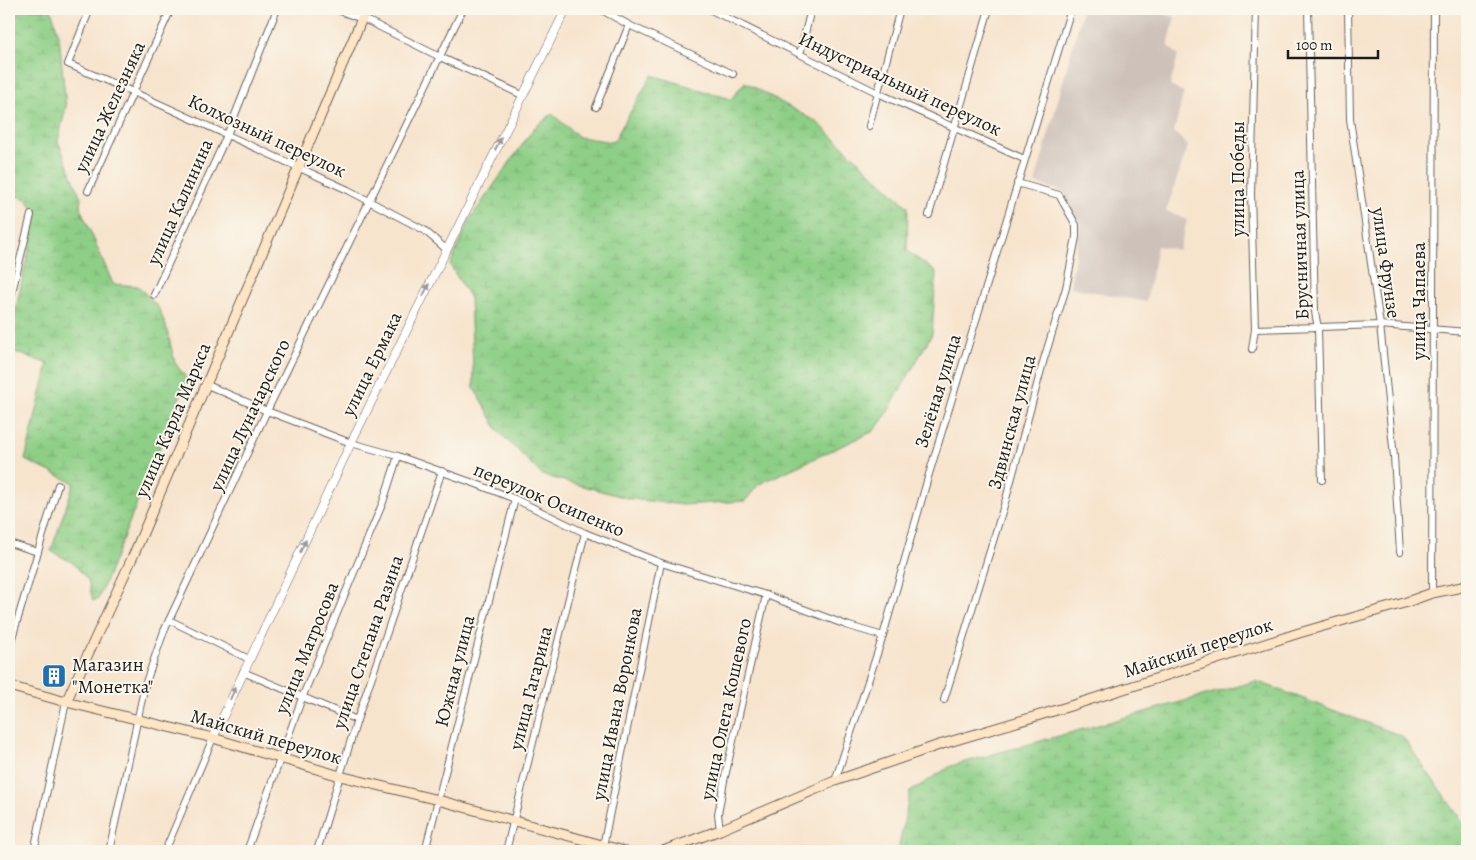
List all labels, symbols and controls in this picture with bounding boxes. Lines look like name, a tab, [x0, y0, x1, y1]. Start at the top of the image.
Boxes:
street label: Индустриальный переулок	[794, 25, 1006, 143]
scale bar	[1288, 28, 1378, 60]
text: 100 m	[1296, 35, 1333, 55]
street label: улица Железняка	[68, 37, 152, 178]
street label: Колхозный переулок	[184, 88, 350, 184]
street label: улица Победы	[1225, 121, 1251, 238]
street label: улица Калинина	[140, 135, 220, 270]
one-way arrow	[494, 137, 502, 151]
street label: Брусничная улица	[1284, 169, 1316, 320]
street label: улица Фрунзе	[1365, 205, 1407, 320]
street label: улица Чапаева	[1406, 242, 1432, 361]
one-way arrow	[423, 283, 431, 297]
street label: улица Ермака	[335, 307, 409, 421]
street label: Зелёная улица	[908, 331, 968, 451]
street label: улица Луначарского	[203, 335, 297, 496]
street label: улица Карла Маркса	[128, 338, 217, 502]
street label: Здвинская улица	[982, 352, 1043, 492]
street label: переулок Осипенко	[470, 456, 628, 544]
one-way arrow	[299, 539, 307, 553]
street label: улица Степана Разина	[326, 551, 410, 733]
street label: улица Матросова	[268, 578, 345, 719]
street label: улица Ивана Воронкова	[585, 605, 649, 804]
street label: Южная улица	[429, 612, 482, 730]
street label: Майский переулок	[1120, 612, 1276, 684]
street label: улица Олега Кошевого	[694, 616, 758, 803]
street label: улица Гагарина	[503, 623, 559, 754]
place label: Магазин "Монетка"	[72, 652, 154, 700]
building icon: Магазин "Монетка"	[41, 663, 67, 689]
one-way arrow	[230, 686, 238, 700]
street label: Майский переулок	[188, 703, 344, 771]

